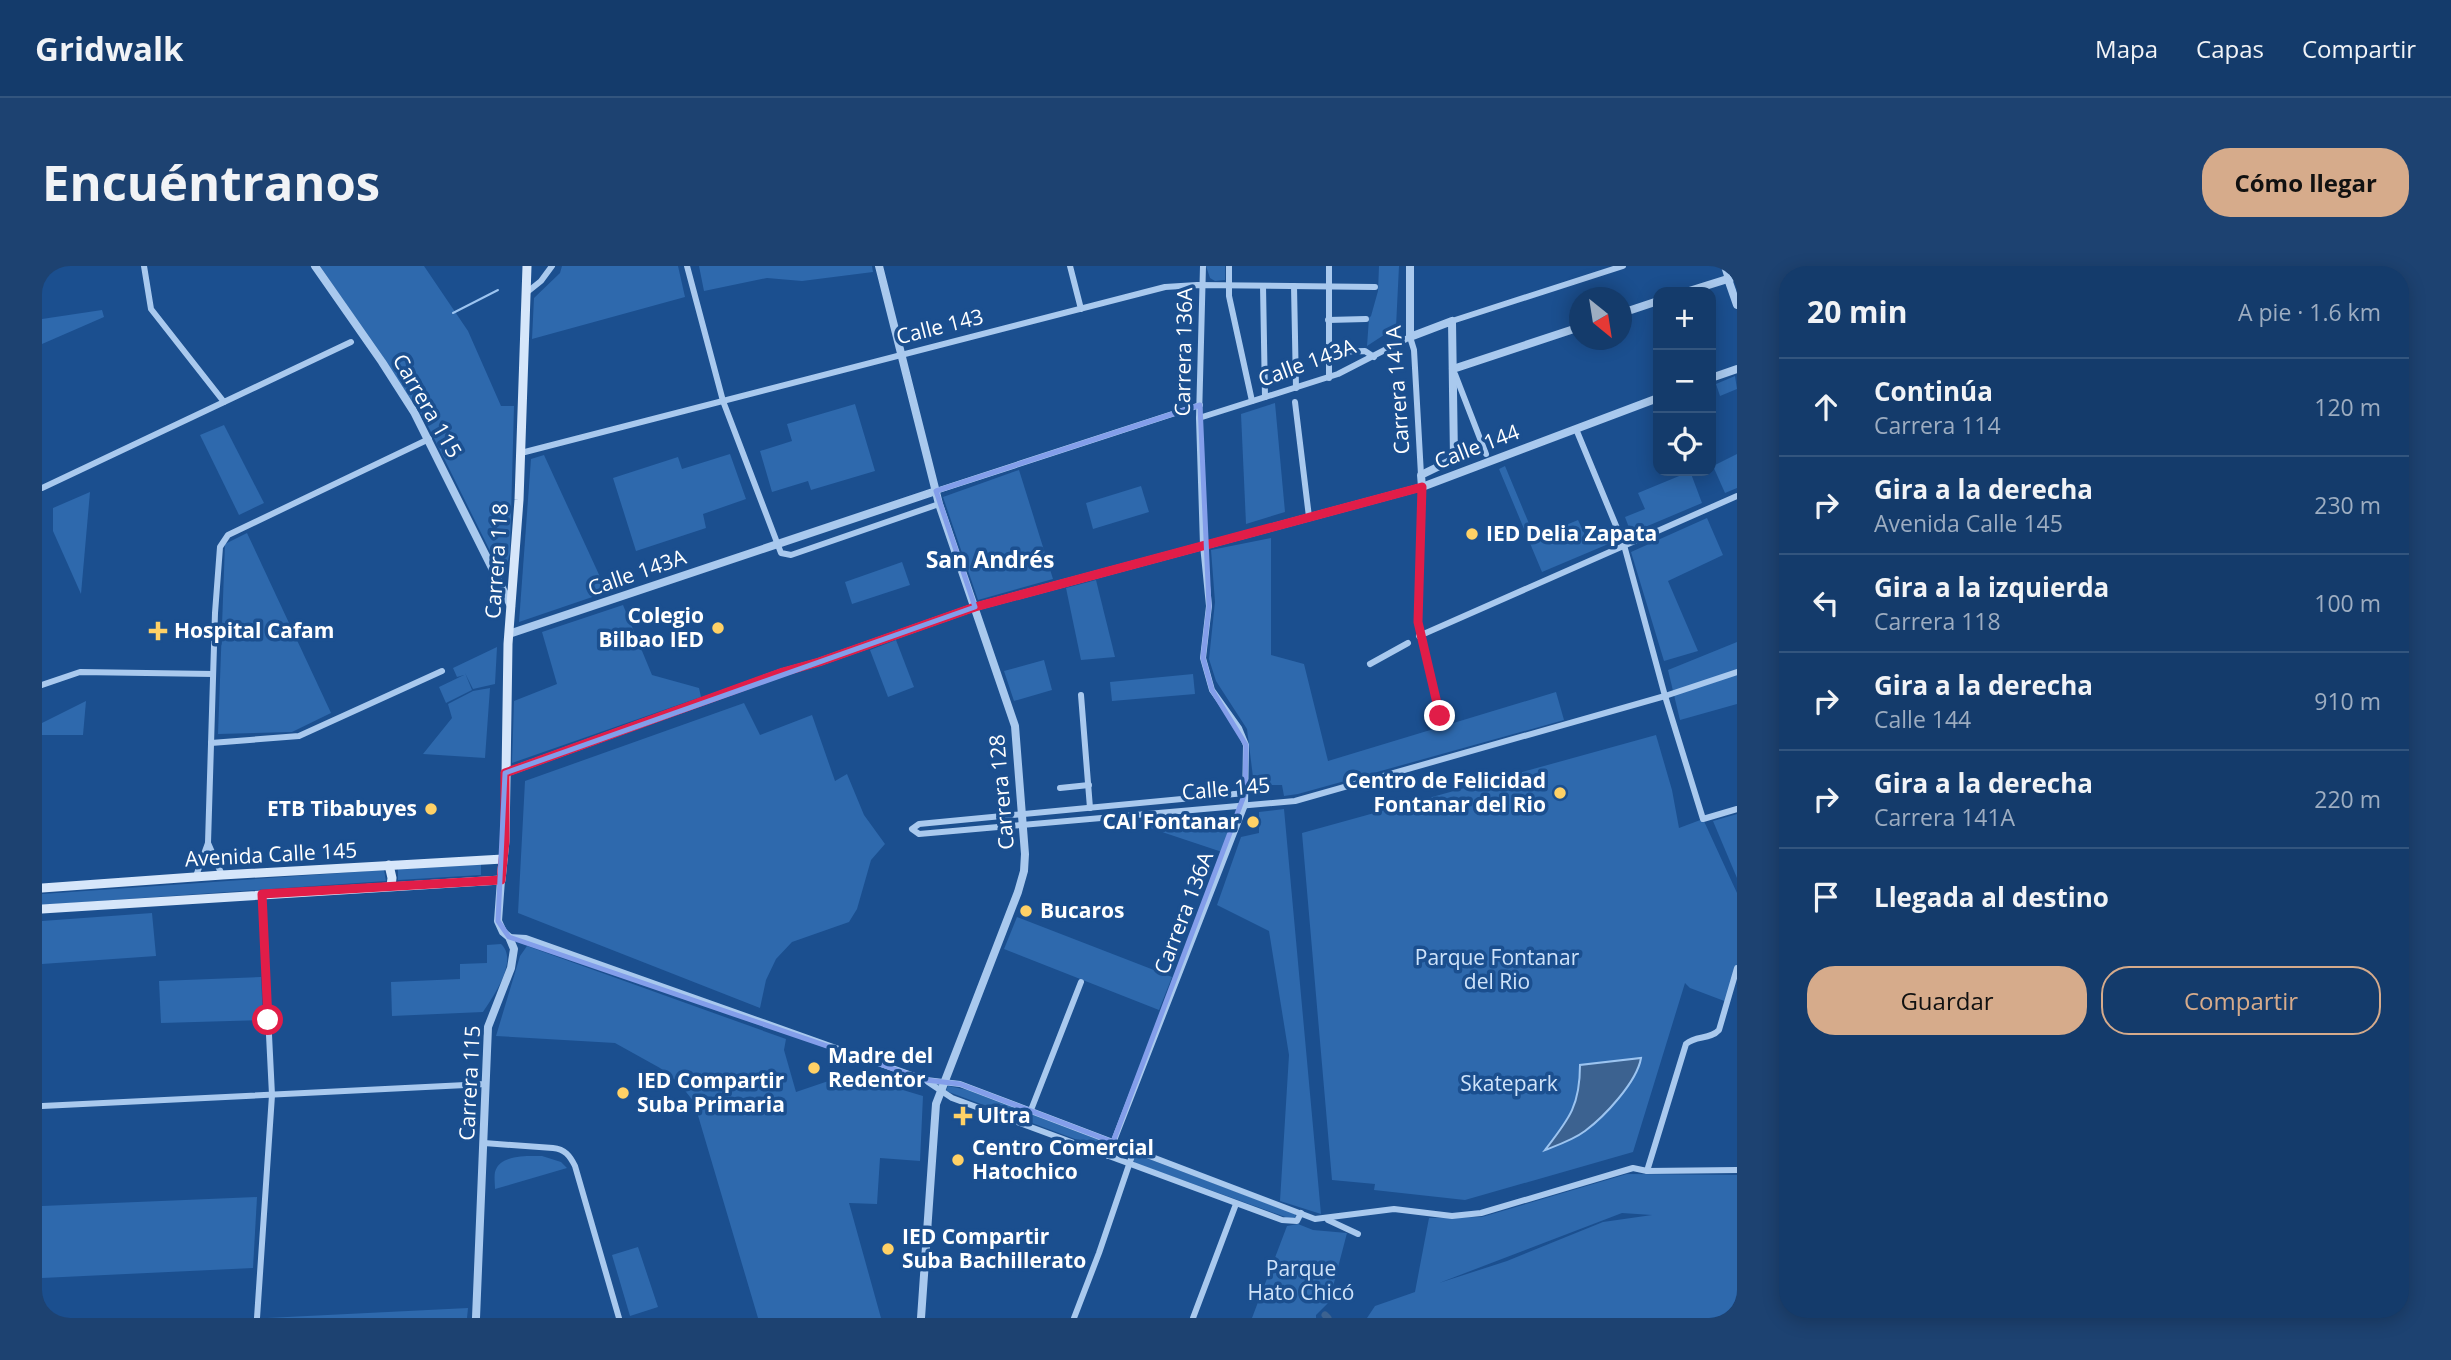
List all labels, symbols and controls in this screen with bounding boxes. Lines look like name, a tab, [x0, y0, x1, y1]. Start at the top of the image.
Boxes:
text: Gridwalk	[35, 26, 184, 71]
text: Mapa	[2095, 32, 2158, 65]
text: Capas	[2196, 32, 2264, 65]
text: Compartir	[2302, 32, 2416, 65]
button: Cómo llegar	[2202, 148, 2409, 217]
text: Encuéntranos	[42, 149, 380, 215]
street label: Carrera 136A	[1168, 287, 1198, 417]
north arrow	[1569, 287, 1632, 350]
map controls	[1653, 287, 1716, 476]
button: +	[1653, 287, 1716, 350]
text: 20 min	[1807, 291, 1907, 332]
text: A pie · 1.6 km	[2238, 296, 2381, 328]
street label: Calle 143	[893, 302, 986, 350]
street label: Carrera 141A	[1378, 324, 1415, 455]
street label: Calle 143A	[1254, 331, 1360, 393]
street label: Carrera 115	[387, 348, 469, 463]
button: −	[1653, 350, 1716, 413]
text: Continúa	[1874, 373, 1993, 409]
icon: ahead	[1807, 388, 1845, 426]
text: 120 m	[2314, 391, 2381, 423]
text: Carrera 114	[1874, 409, 2001, 441]
button: locate	[1653, 413, 1716, 476]
street label: Calle 144	[1430, 417, 1523, 475]
text: Gira a la derecha	[1874, 471, 2093, 507]
icon: right	[1807, 486, 1845, 524]
text: 230 m	[2314, 489, 2381, 521]
street label: Carrera 118	[478, 502, 514, 620]
text: Avenida Calle 145	[1874, 507, 2063, 539]
place label: IED Delia Zapata	[1486, 519, 1657, 547]
marker: IED Delia Zapata	[1464, 526, 1480, 542]
street label: Calle 143A	[584, 542, 690, 602]
district label: San Andrés	[926, 543, 1054, 575]
text: Gira a la izquierda	[1874, 569, 2109, 605]
icon: left	[1807, 584, 1845, 622]
text: 100 m	[2314, 587, 2381, 619]
place label: Colegio Bilbao IED	[598, 601, 704, 653]
text: Carrera 118	[1874, 605, 2001, 637]
place label: Hospital Cafam	[174, 616, 334, 644]
marker: Colegio Bilbao IED	[710, 620, 726, 636]
marker: Hospital Cafam	[148, 621, 168, 641]
text: Gira a la derecha	[1874, 667, 2093, 703]
icon: right	[1807, 682, 1845, 720]
text: 910 m	[2314, 685, 2381, 717]
route end	[1424, 700, 1455, 731]
text: Calle 144	[1874, 703, 1971, 735]
street label: Carrera 128	[982, 733, 1020, 851]
text: Gira a la derecha	[1874, 765, 2093, 801]
place label: Centro de Felicidad Fontanar del Rio	[1345, 766, 1546, 818]
street label: Calle 145	[1180, 770, 1271, 806]
icon: right	[1807, 780, 1845, 818]
text: 220 m	[2314, 783, 2381, 815]
marker: Centro de Felicidad Fontanar del Rio	[1552, 785, 1568, 801]
place label: ETB Tibabuyes	[267, 794, 417, 822]
marker: ETB Tibabuyes	[423, 801, 439, 817]
text: Carrera 141A	[1874, 801, 2015, 833]
place label: CAI Fontanar	[1103, 807, 1239, 835]
marker: CAI Fontanar	[1245, 814, 1261, 830]
street label: Avenida Calle 145	[184, 836, 358, 872]
street label: Carrera 136A	[1147, 847, 1219, 978]
icon: arrive	[1807, 878, 1845, 916]
text: Llegada al destino	[1874, 879, 2109, 915]
place label: Bucaros	[1040, 896, 1124, 924]
marker: Bucaros	[1018, 903, 1034, 919]
park label: Parque Fontanar del Rio	[1415, 943, 1580, 995]
button: Guardar	[1807, 966, 2087, 1035]
button: Compartir	[2101, 966, 2381, 1035]
route start	[252, 1004, 283, 1035]
street label: Carrera 115	[452, 1024, 486, 1141]
place label: Madre del Redentor	[828, 1041, 933, 1093]
marker: Madre del Redentor	[806, 1060, 822, 1076]
place label: IED Compartir Suba Primaria	[637, 1066, 785, 1118]
park label: Skatepark	[1460, 1069, 1558, 1097]
marker: IED Compartir Suba Primaria	[615, 1085, 631, 1101]
place label: Ultra	[977, 1101, 1031, 1129]
marker: Ultra	[955, 1108, 971, 1124]
place label: Centro Comercial Hatochico	[972, 1133, 1154, 1185]
marker: Centro Comercial Hatochico	[950, 1152, 966, 1168]
place label: IED Compartir Suba Bachillerato	[902, 1222, 1086, 1274]
marker: IED Compartir Suba Bachillerato	[880, 1241, 896, 1257]
park label: Parque Hato Chicó	[1248, 1254, 1354, 1306]

